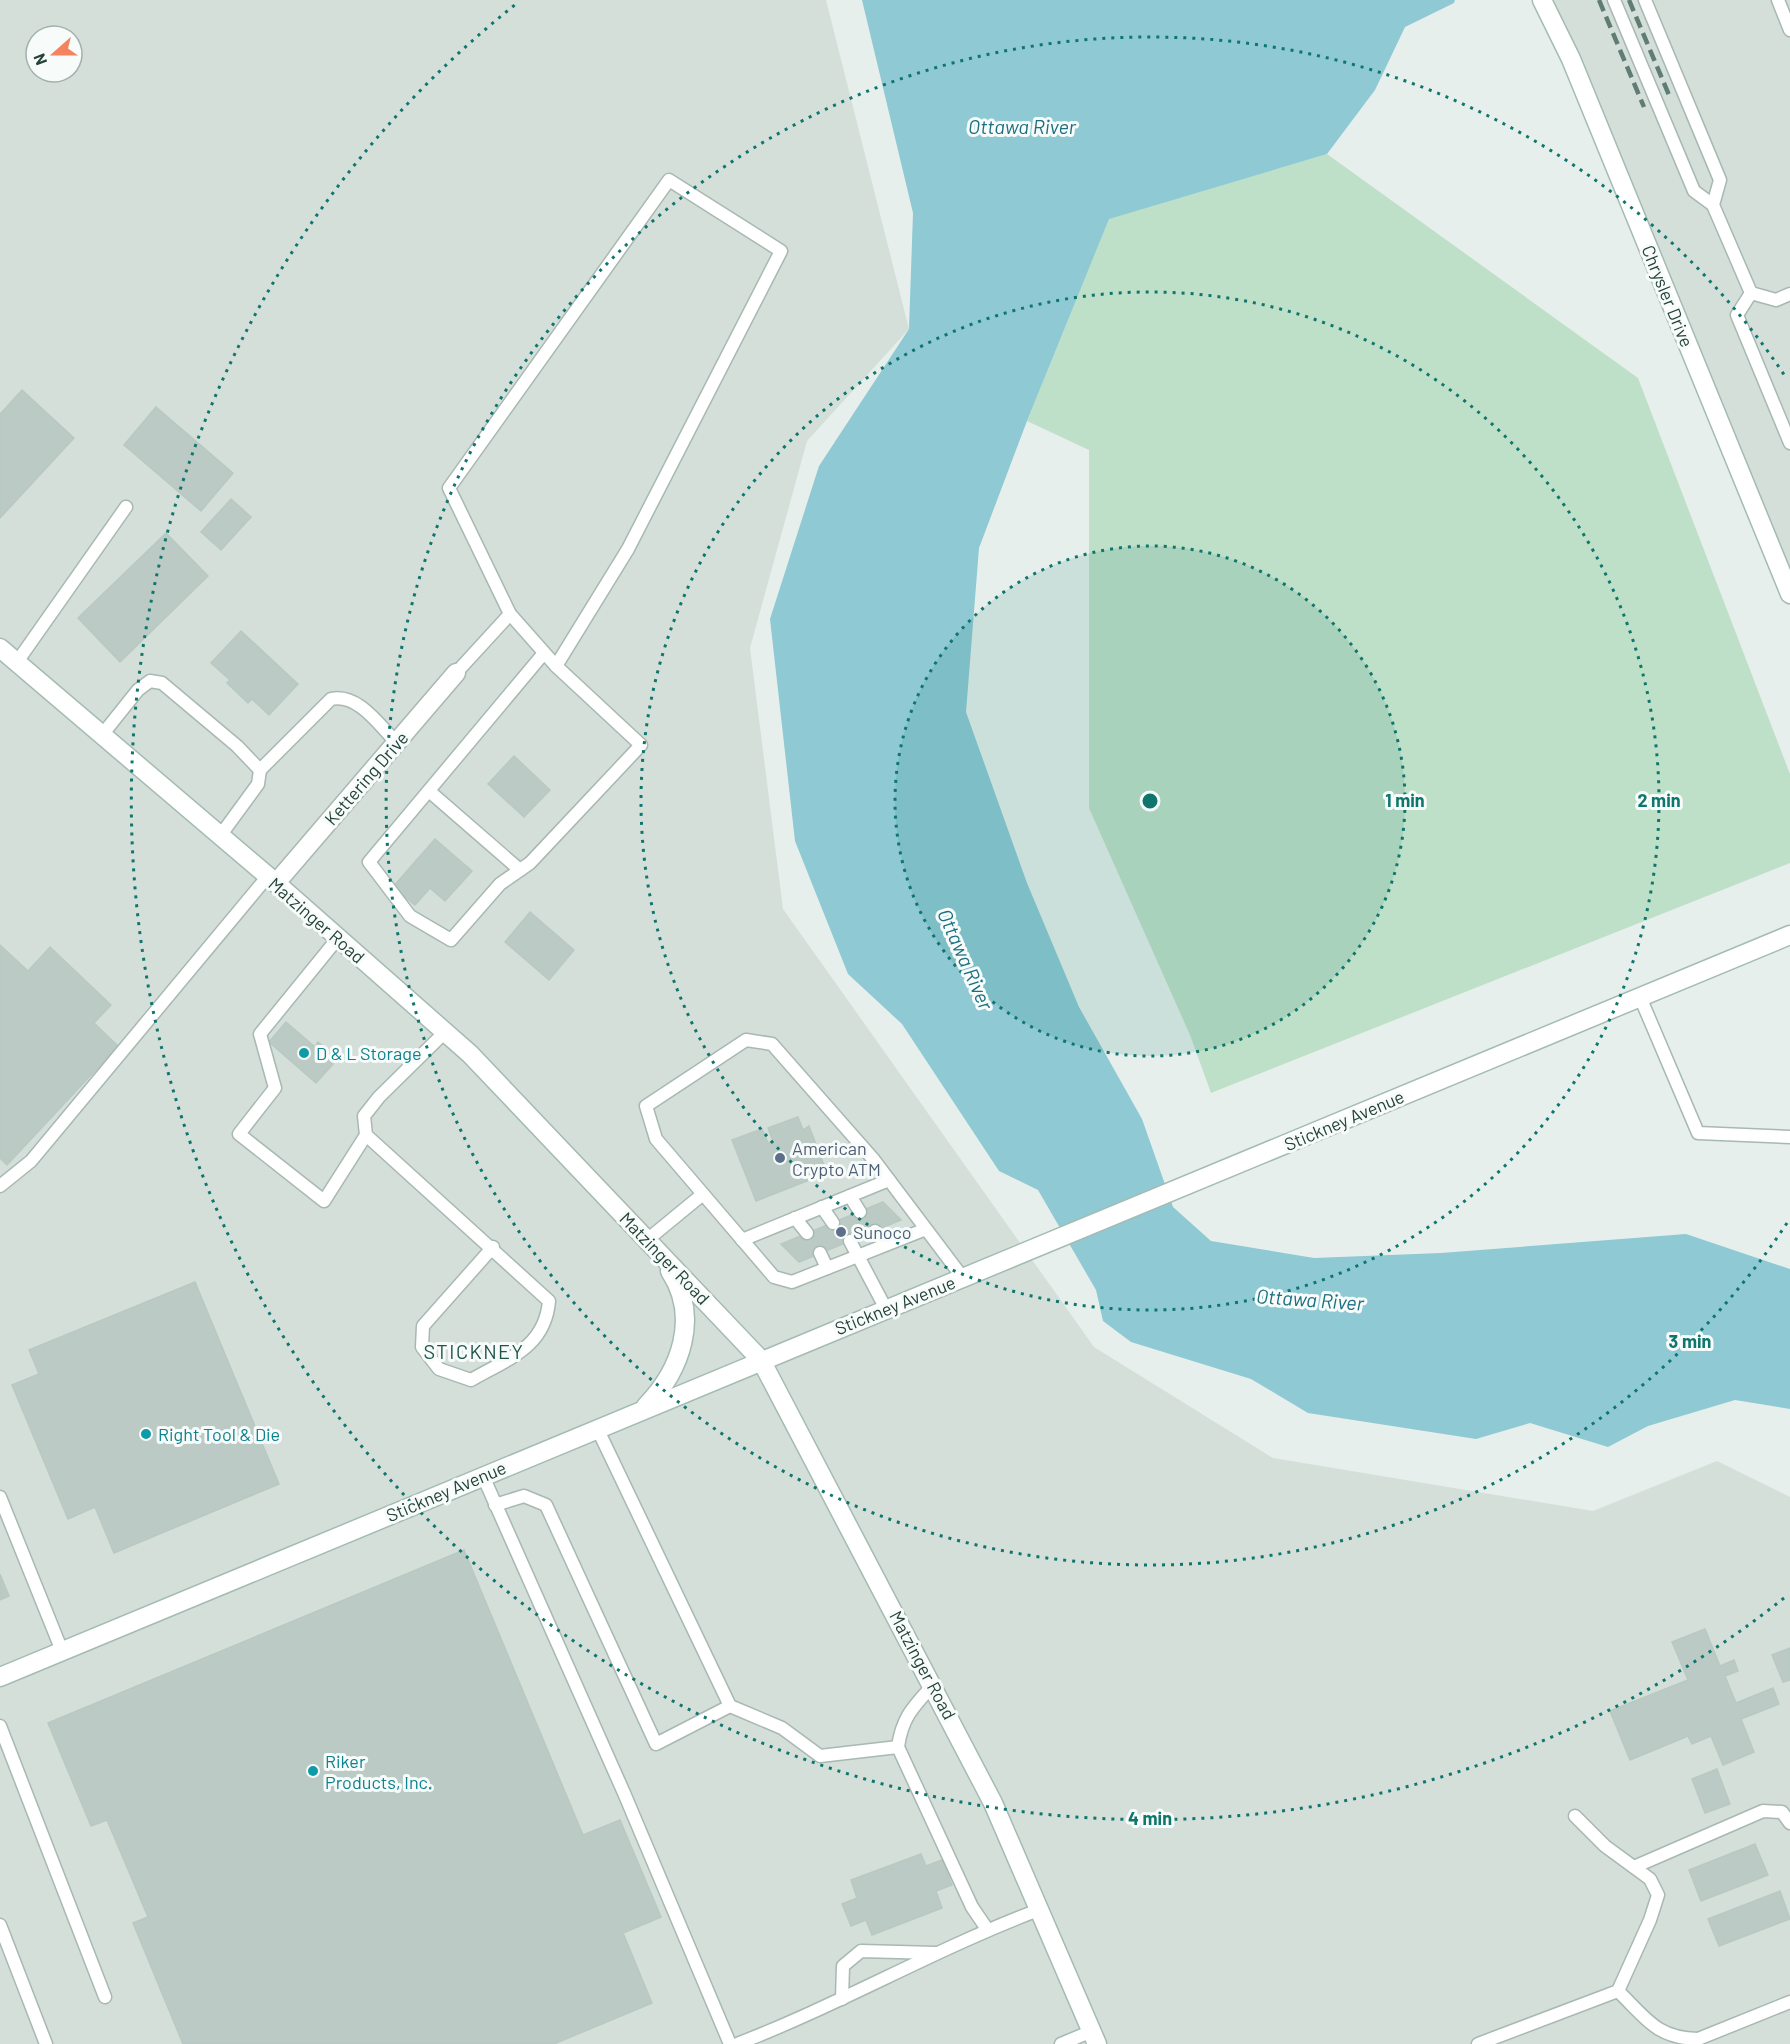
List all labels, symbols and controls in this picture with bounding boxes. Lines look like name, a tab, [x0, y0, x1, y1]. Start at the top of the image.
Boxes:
north arrow	[24, 24, 84, 84]
text: N	[29, 51, 50, 68]
water label: Ottawa River	[968, 114, 1077, 138]
street label: Chrysler Drive	[1638, 242, 1698, 350]
street label: Kettering Drive	[319, 727, 413, 829]
text: 1 min	[1385, 789, 1425, 811]
text: 2 min	[1637, 789, 1681, 811]
centre of rings	[1140, 791, 1160, 811]
street label: Matzinger Road	[264, 872, 370, 968]
water label: Ottawa River	[933, 905, 999, 1014]
place label: D & L Storage	[316, 1042, 422, 1064]
marker: D & L Storage	[297, 1046, 311, 1060]
street label: Stickney Avenue	[1281, 1085, 1407, 1155]
place label: American Crypto ATM	[792, 1137, 881, 1180]
marker: American Crypto ATM	[773, 1151, 787, 1165]
street label: Matzinger Road	[615, 1207, 715, 1309]
place label: Sunoco	[853, 1221, 912, 1243]
marker: Sunoco	[834, 1225, 848, 1239]
street label: Stickney Avenue	[832, 1271, 958, 1339]
water label: Ottawa River	[1255, 1283, 1366, 1315]
text: 3 min	[1669, 1330, 1711, 1352]
district label: STICKNEY	[424, 1339, 524, 1363]
place label: Right Tool & Die	[158, 1423, 280, 1445]
marker: Right Tool & Die	[139, 1427, 153, 1441]
street label: Stickney Avenue	[383, 1456, 509, 1526]
street label: Matzinger Road	[885, 1607, 961, 1723]
place label: Riker Products, Inc.	[325, 1750, 432, 1793]
marker: Riker Products, Inc.	[306, 1764, 320, 1778]
text: 4 min	[1128, 1807, 1172, 1829]

